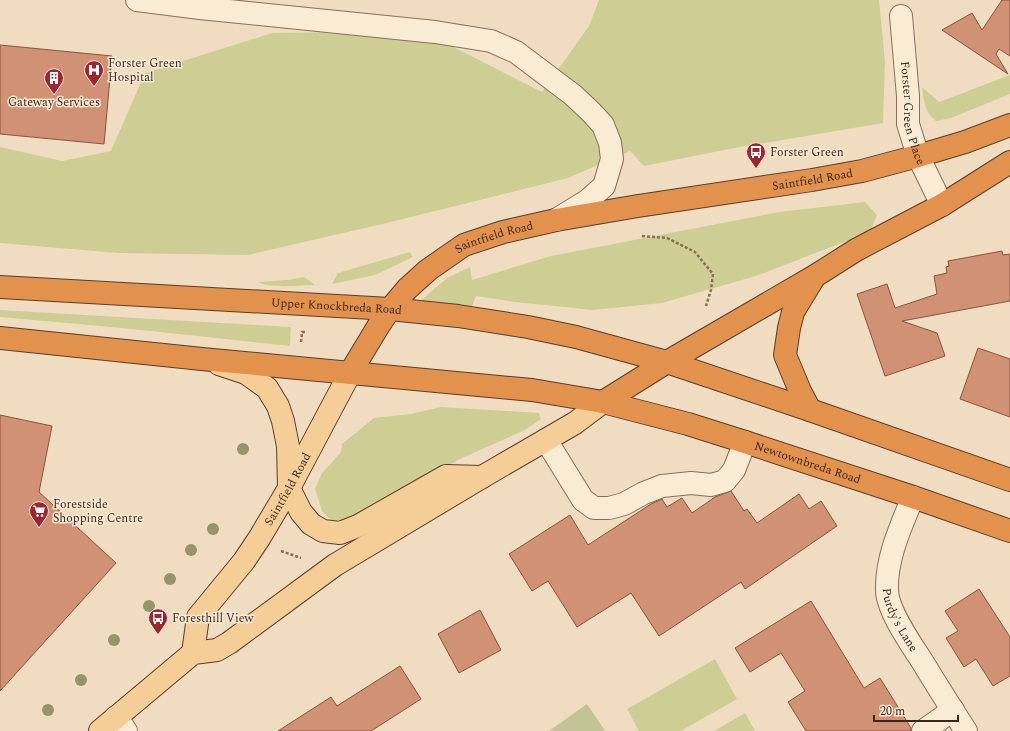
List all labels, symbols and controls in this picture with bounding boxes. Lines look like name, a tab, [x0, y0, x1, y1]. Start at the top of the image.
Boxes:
place label: Forster Green Hospital	[108, 54, 182, 87]
hospital icon: Forster Green Hospital	[83, 59, 105, 87]
street label: Forster Green Place	[895, 60, 930, 169]
building icon: Gateway Services	[43, 67, 65, 95]
place label: Gateway Services	[8, 93, 100, 112]
bus stop icon: Forster Green	[745, 141, 767, 169]
place label: Forster Green	[770, 143, 844, 162]
street label: Saintfield Road	[771, 164, 855, 196]
street label: Saintfield Road	[451, 216, 535, 259]
street label: Upper Knockbreda Road	[270, 293, 403, 320]
street label: Newtownbreda Road	[752, 437, 863, 489]
street label: Saintfield Road	[260, 449, 316, 530]
place label: Forestside Shopping Centre	[53, 495, 143, 528]
supermarket icon: Forestside Shopping Centre	[28, 500, 50, 528]
street label: Purdy's Lane	[877, 587, 923, 656]
bus stop icon: Foresthill View	[147, 607, 169, 635]
place label: Foresthill View	[172, 609, 255, 628]
scale bar	[874, 697, 958, 723]
text: 20 m	[880, 702, 905, 721]

